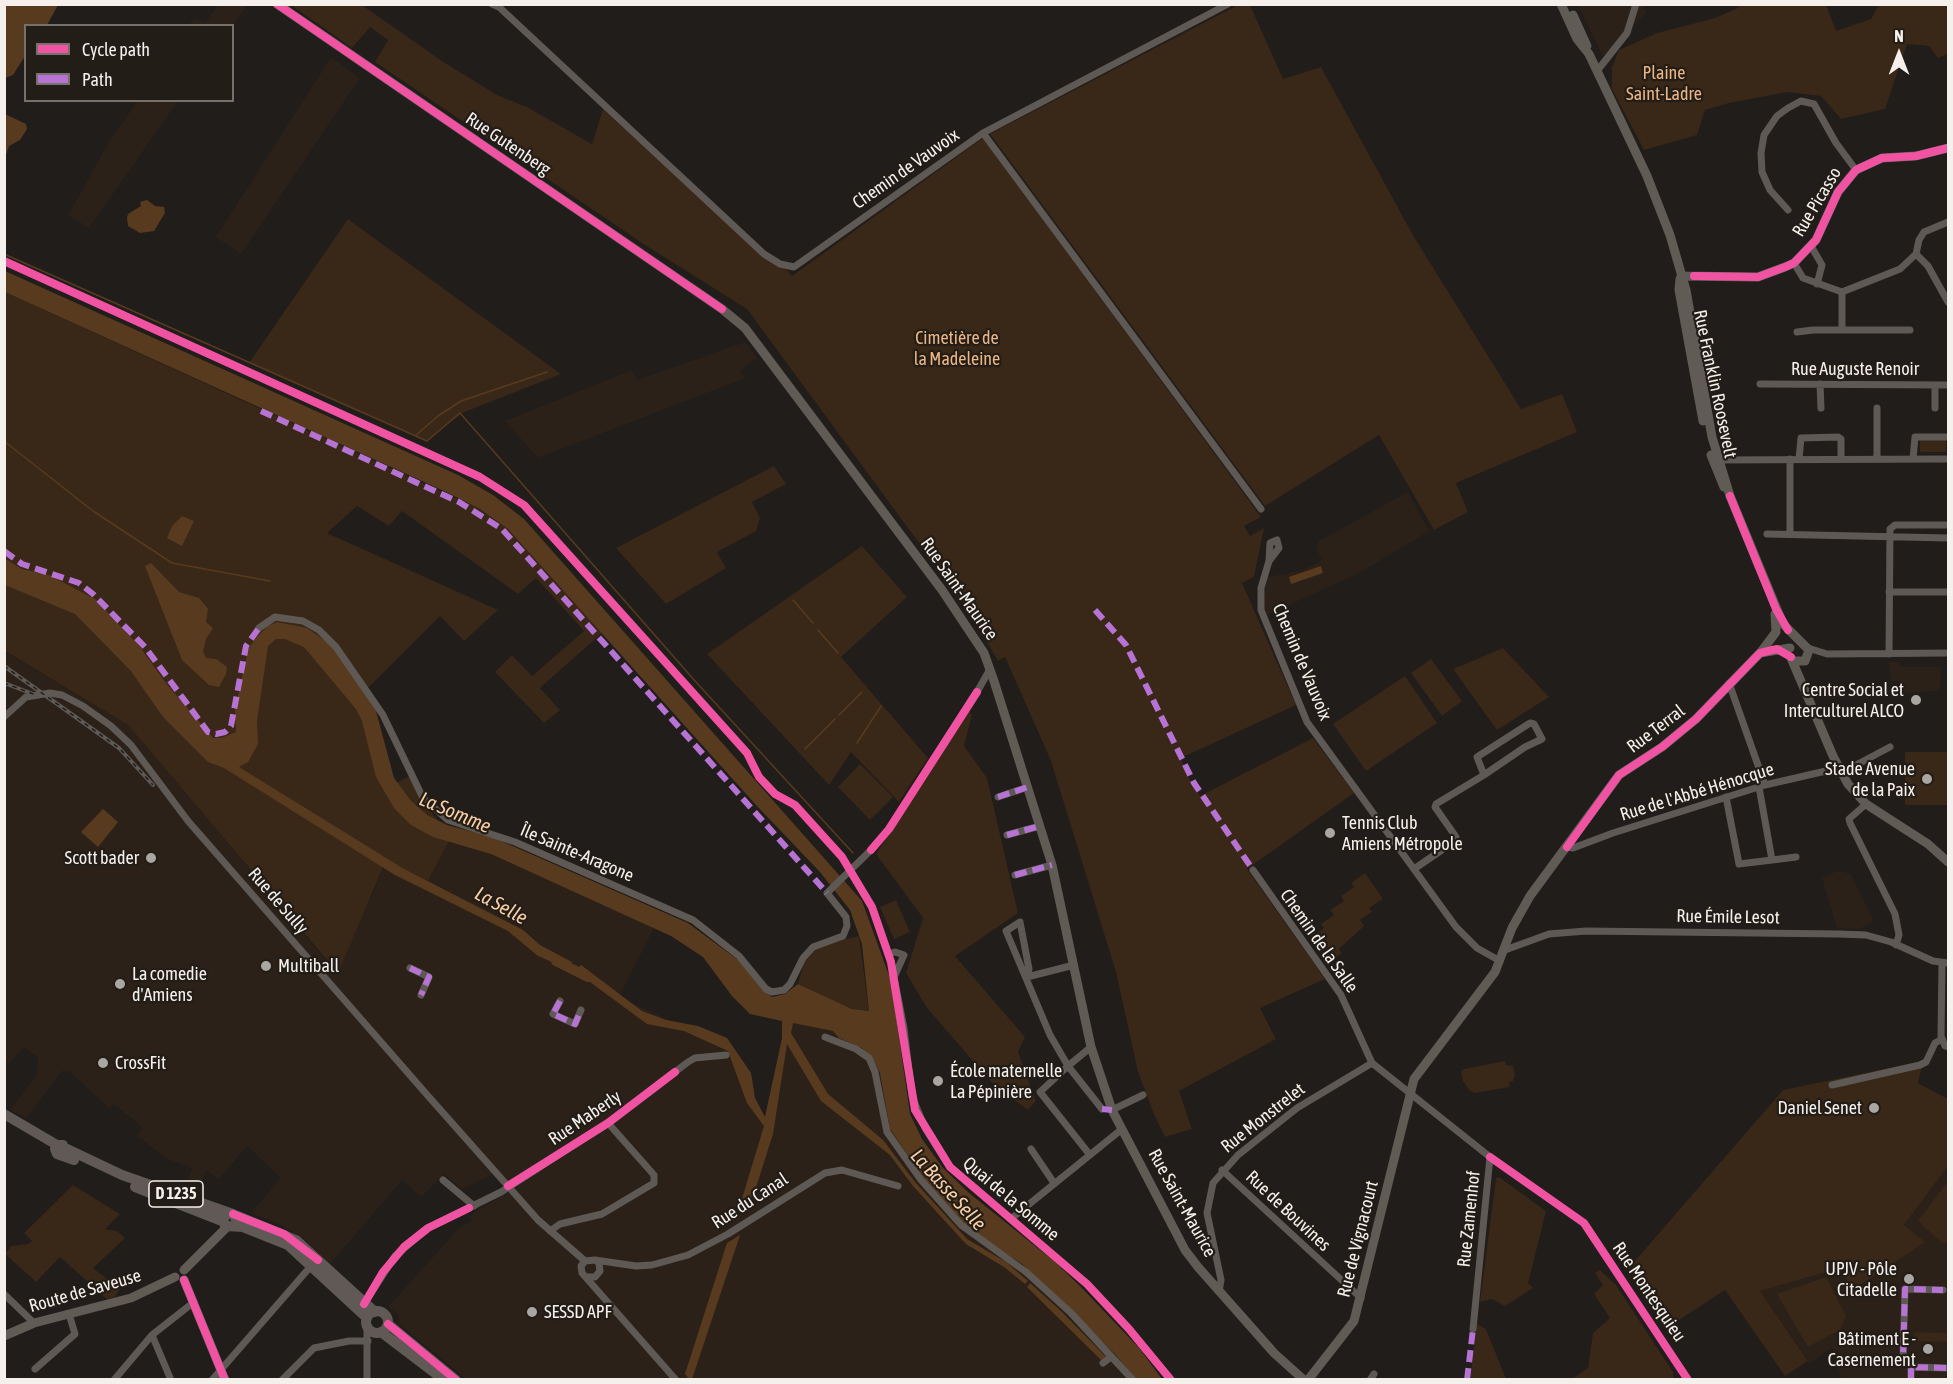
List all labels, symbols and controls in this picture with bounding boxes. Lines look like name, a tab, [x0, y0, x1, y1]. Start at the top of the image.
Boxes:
legend	[24, 24, 234, 102]
north arrow	[1869, 24, 1929, 84]
text: N	[1894, 27, 1904, 45]
text: Cycle path	[82, 39, 150, 60]
park label: Plaine Saint-Ladre	[1626, 62, 1702, 104]
text: Path	[82, 69, 113, 90]
street label: Rue Gutenberg	[461, 108, 555, 180]
street label: Chemin de Vauvoix	[849, 124, 963, 214]
street label: Rue Picasso	[1788, 163, 1846, 241]
street label: Rue Franklin Roosevelt	[1689, 308, 1741, 460]
park label: Cimetière de la Madeleine	[914, 327, 1000, 370]
street label: Rue Auguste Renoir	[1791, 358, 1919, 380]
street label: Rue Saint-Maurice	[916, 534, 1002, 644]
street label: Chemin de Vauvoix	[1268, 600, 1336, 724]
place label: Centre Social et Interculturel ALCO	[1784, 679, 1904, 722]
marker: Centre Social et Interculturel ALCO	[1909, 693, 1923, 707]
street label: Rue Terral	[1623, 700, 1689, 758]
street label: Rue de l'Abbé Hénocque	[1618, 758, 1776, 826]
place label: Stade Avenue de la Paix	[1825, 758, 1915, 800]
marker: Stade Avenue de la Paix	[1920, 772, 1934, 786]
water label: La Somme	[416, 787, 494, 839]
place label: Tennis Club Amiens Métropole	[1342, 812, 1463, 854]
street label: Île Sainte-Aragone	[517, 819, 637, 887]
marker: Tennis Club Amiens Métropole	[1323, 826, 1337, 840]
place label: Scott bader	[65, 847, 139, 869]
marker: Scott bader	[144, 851, 158, 865]
street label: Rue de Sully	[243, 864, 313, 938]
water label: La Selle	[470, 882, 532, 930]
street label: Chemin de la Salle	[1275, 885, 1363, 997]
street label: Rue Émile Lesot	[1676, 905, 1780, 929]
place label: Multiball	[278, 955, 339, 977]
marker: Multiball	[259, 959, 273, 973]
place label: La comedie d'Amiens	[132, 963, 207, 1006]
marker: La comedie d'Amiens	[113, 977, 127, 991]
place label: CrossFit	[115, 1052, 166, 1074]
marker: CrossFit	[96, 1056, 110, 1070]
place label: École maternelle La Pépinière	[950, 1060, 1062, 1102]
marker: École maternelle La Pépinière	[931, 1074, 945, 1088]
street label: Rue Monstrelet	[1217, 1079, 1309, 1157]
street label: Rue Maberly	[545, 1086, 625, 1150]
place label: Daniel Senet	[1777, 1097, 1862, 1119]
marker: Daniel Senet	[1867, 1101, 1881, 1115]
water label: La Basse Selle	[905, 1144, 991, 1236]
street label: Rue Saint-Maurice	[1143, 1145, 1221, 1261]
street label: Quai de la Somme	[958, 1152, 1064, 1246]
street label: Rue de Bouvines	[1241, 1166, 1335, 1256]
street label: Rue du Canal	[708, 1168, 792, 1234]
street label: Rue Zamenhof	[1453, 1170, 1485, 1268]
street label: Rue de Vignacourt	[1333, 1178, 1383, 1300]
road number: D 1235	[149, 1181, 203, 1207]
street label: Rue Montesquieu	[1608, 1238, 1690, 1346]
place label: UPJV - Pôle Citadelle	[1825, 1258, 1897, 1300]
street label: Route de Saveuse	[26, 1265, 144, 1317]
marker: UPJV - Pôle Citadelle	[1902, 1272, 1916, 1286]
place label: SESSD APF	[544, 1301, 612, 1323]
marker: SESSD APF	[525, 1305, 539, 1319]
place label: Bâtiment E - Casernement	[1828, 1328, 1916, 1370]
marker: Bâtiment E - Casernement	[1921, 1342, 1935, 1356]

